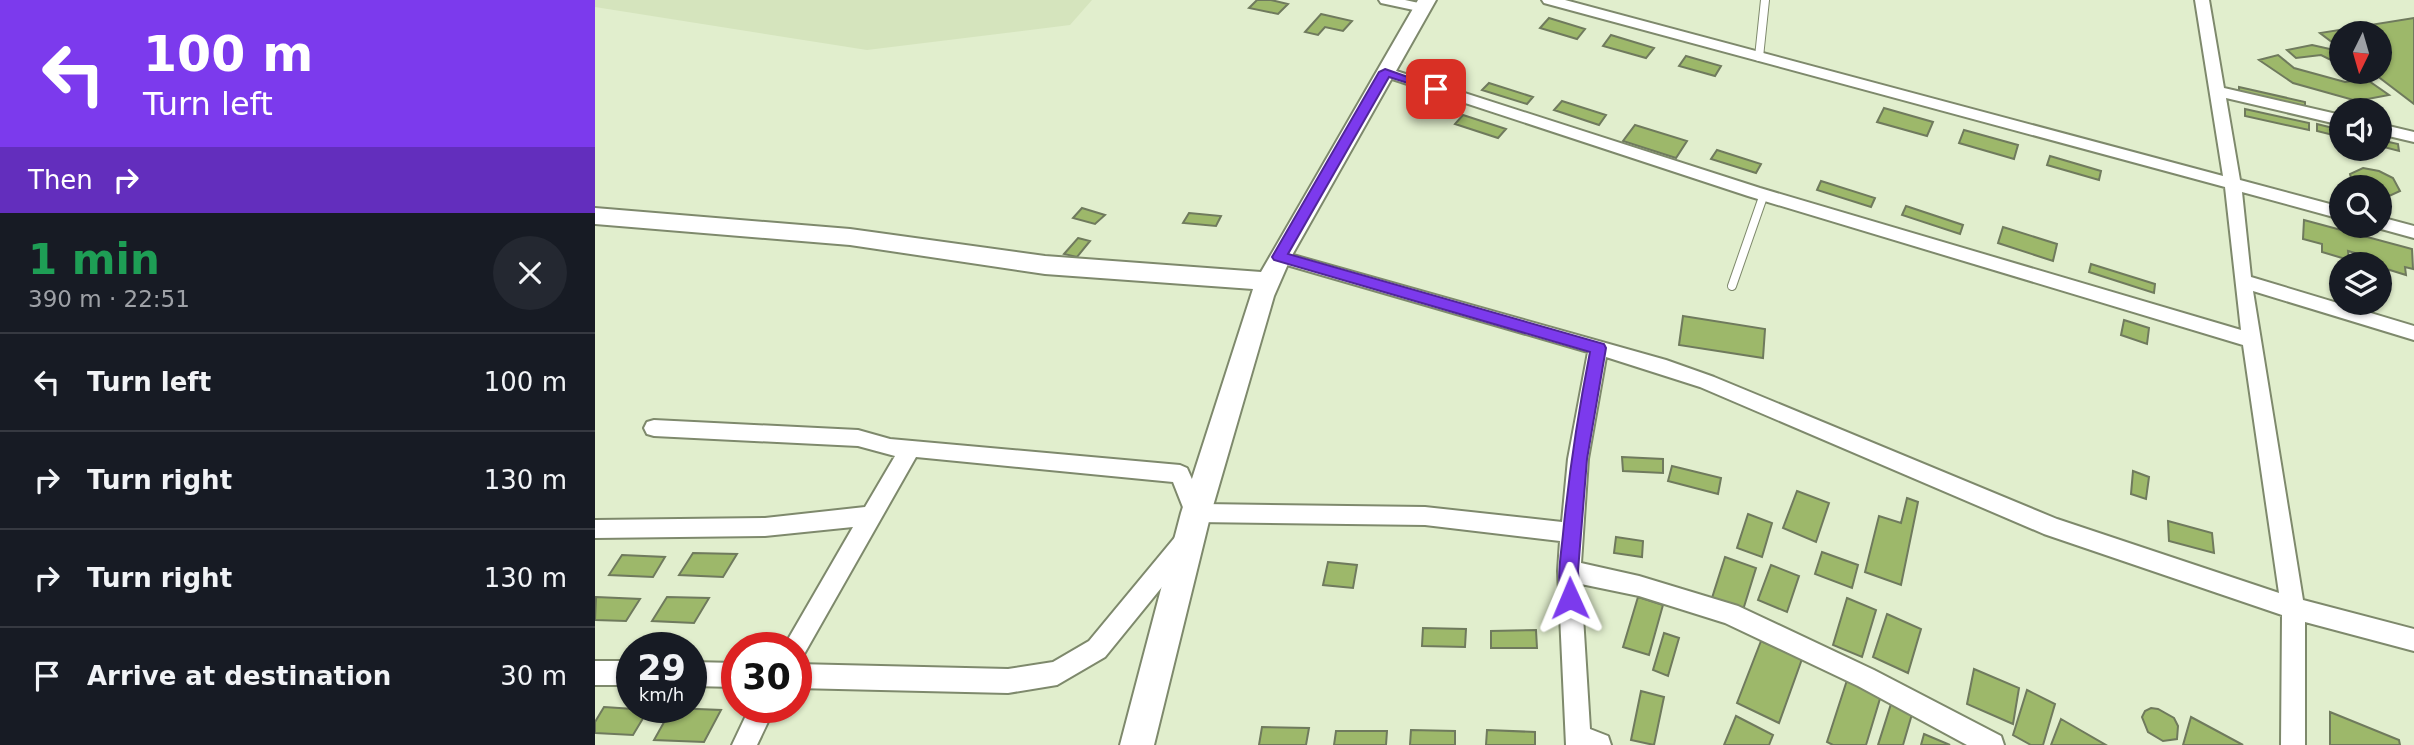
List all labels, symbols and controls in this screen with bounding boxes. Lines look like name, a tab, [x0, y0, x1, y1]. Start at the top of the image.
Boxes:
north arrow	[2329, 21, 2392, 84]
map controls	[2329, 21, 2392, 315]
text: 100 m	[143, 26, 313, 83]
icon: left	[28, 28, 119, 119]
pin	[1406, 59, 1466, 119]
icon: arrive	[1417, 70, 1455, 108]
text: Turn left	[143, 85, 273, 123]
button: sound	[2329, 98, 2392, 161]
icon: right	[107, 161, 145, 199]
text: Then	[28, 165, 93, 195]
button: search	[2329, 175, 2392, 238]
text: 1 min	[28, 235, 160, 284]
button: close	[493, 236, 567, 310]
button: layers	[2329, 252, 2392, 315]
text: 390 m · 22:51	[28, 286, 190, 312]
icon: left	[28, 363, 66, 401]
text: Turn left	[87, 367, 211, 397]
text: 100 m	[484, 367, 567, 397]
icon: right	[28, 461, 66, 499]
text: Turn right	[87, 465, 232, 495]
text: 130 m	[484, 465, 567, 495]
icon: right	[28, 559, 66, 597]
position arrow	[1533, 561, 1607, 635]
text: Turn right	[87, 563, 232, 593]
text: 130 m	[484, 563, 567, 593]
speed limit sign: 30	[721, 632, 812, 723]
text: 29	[637, 648, 686, 688]
icon: arrive	[28, 657, 66, 695]
text: Arrive at destination	[87, 661, 391, 691]
text: 30 m	[500, 661, 567, 691]
text: km/h	[639, 684, 684, 705]

